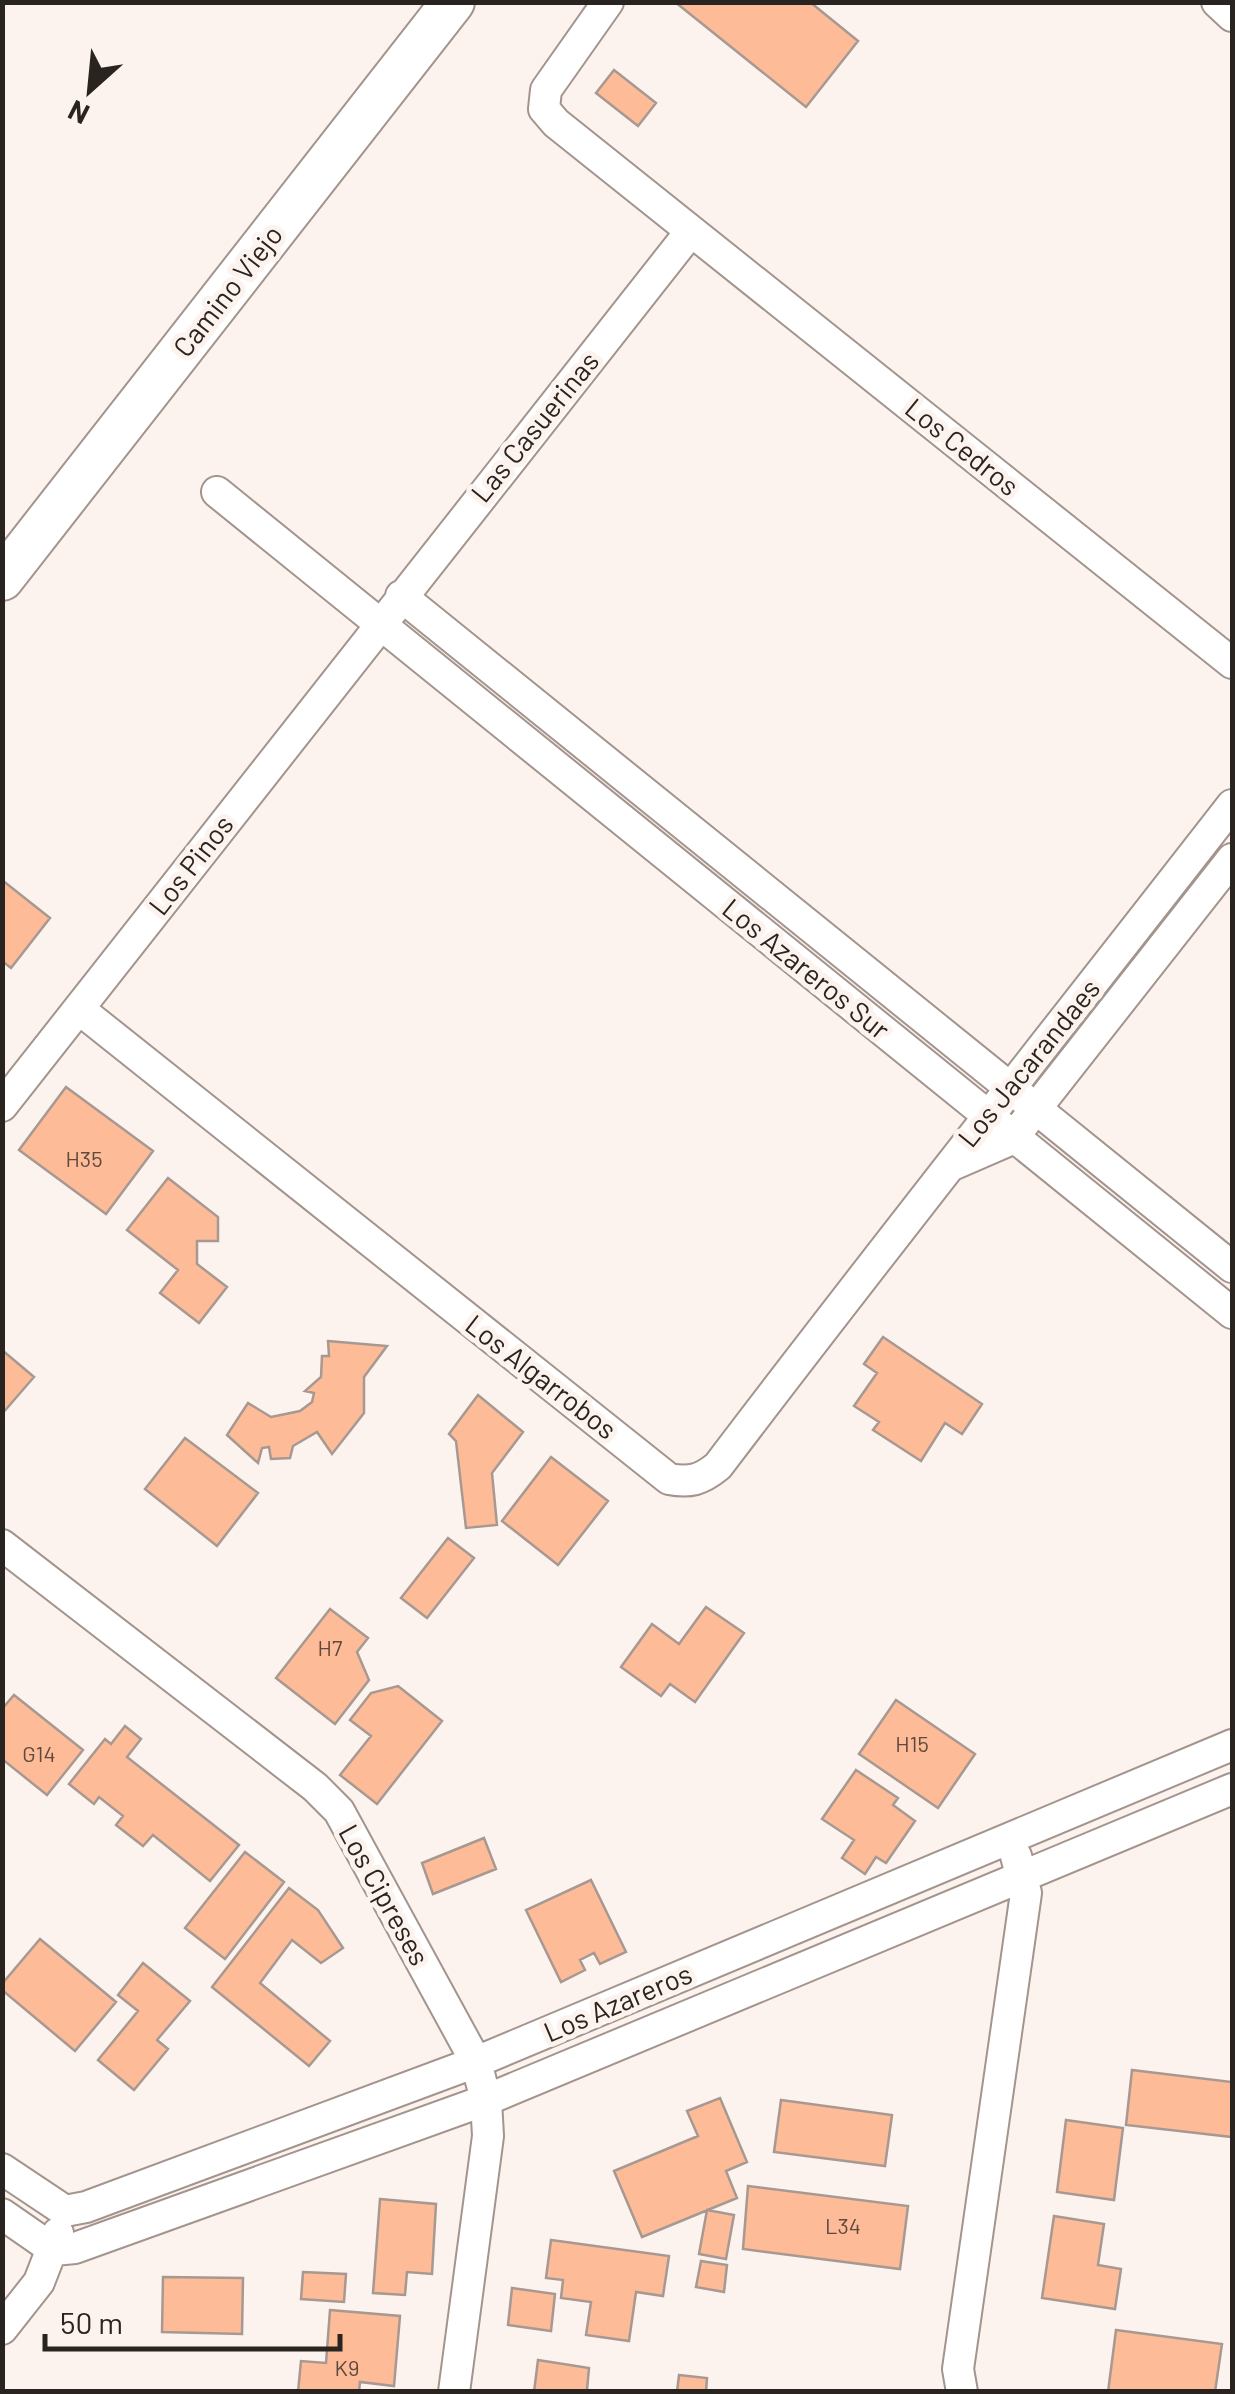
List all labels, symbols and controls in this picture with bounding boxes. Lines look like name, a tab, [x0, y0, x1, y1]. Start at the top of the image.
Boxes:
north arrow	[40, 40, 140, 140]
text: N	[62, 94, 94, 133]
street label: Camino Viejo	[165, 218, 289, 363]
street label: Las Casuerinas	[463, 344, 605, 509]
street label: Los Cedros	[899, 390, 1026, 502]
street label: Los Pinos	[141, 808, 240, 921]
street label: Los Azareros Sur	[716, 891, 897, 1046]
street label: Los Jacarandaes	[950, 971, 1106, 1153]
house number: H35	[65, 1145, 103, 1171]
street label: Los Algarrobos	[459, 1307, 624, 1446]
house number: H7	[318, 1634, 342, 1660]
house number: H15	[895, 1730, 929, 1756]
house number: G14	[22, 1740, 56, 1766]
street label: Los Cipreses	[332, 1818, 438, 1971]
street label: Los Azareros	[538, 1956, 697, 2049]
house number: L34	[825, 2212, 861, 2238]
scale bar	[45, 2289, 340, 2351]
text: 50 m	[60, 2304, 123, 2340]
house number: K9	[335, 2354, 359, 2380]

